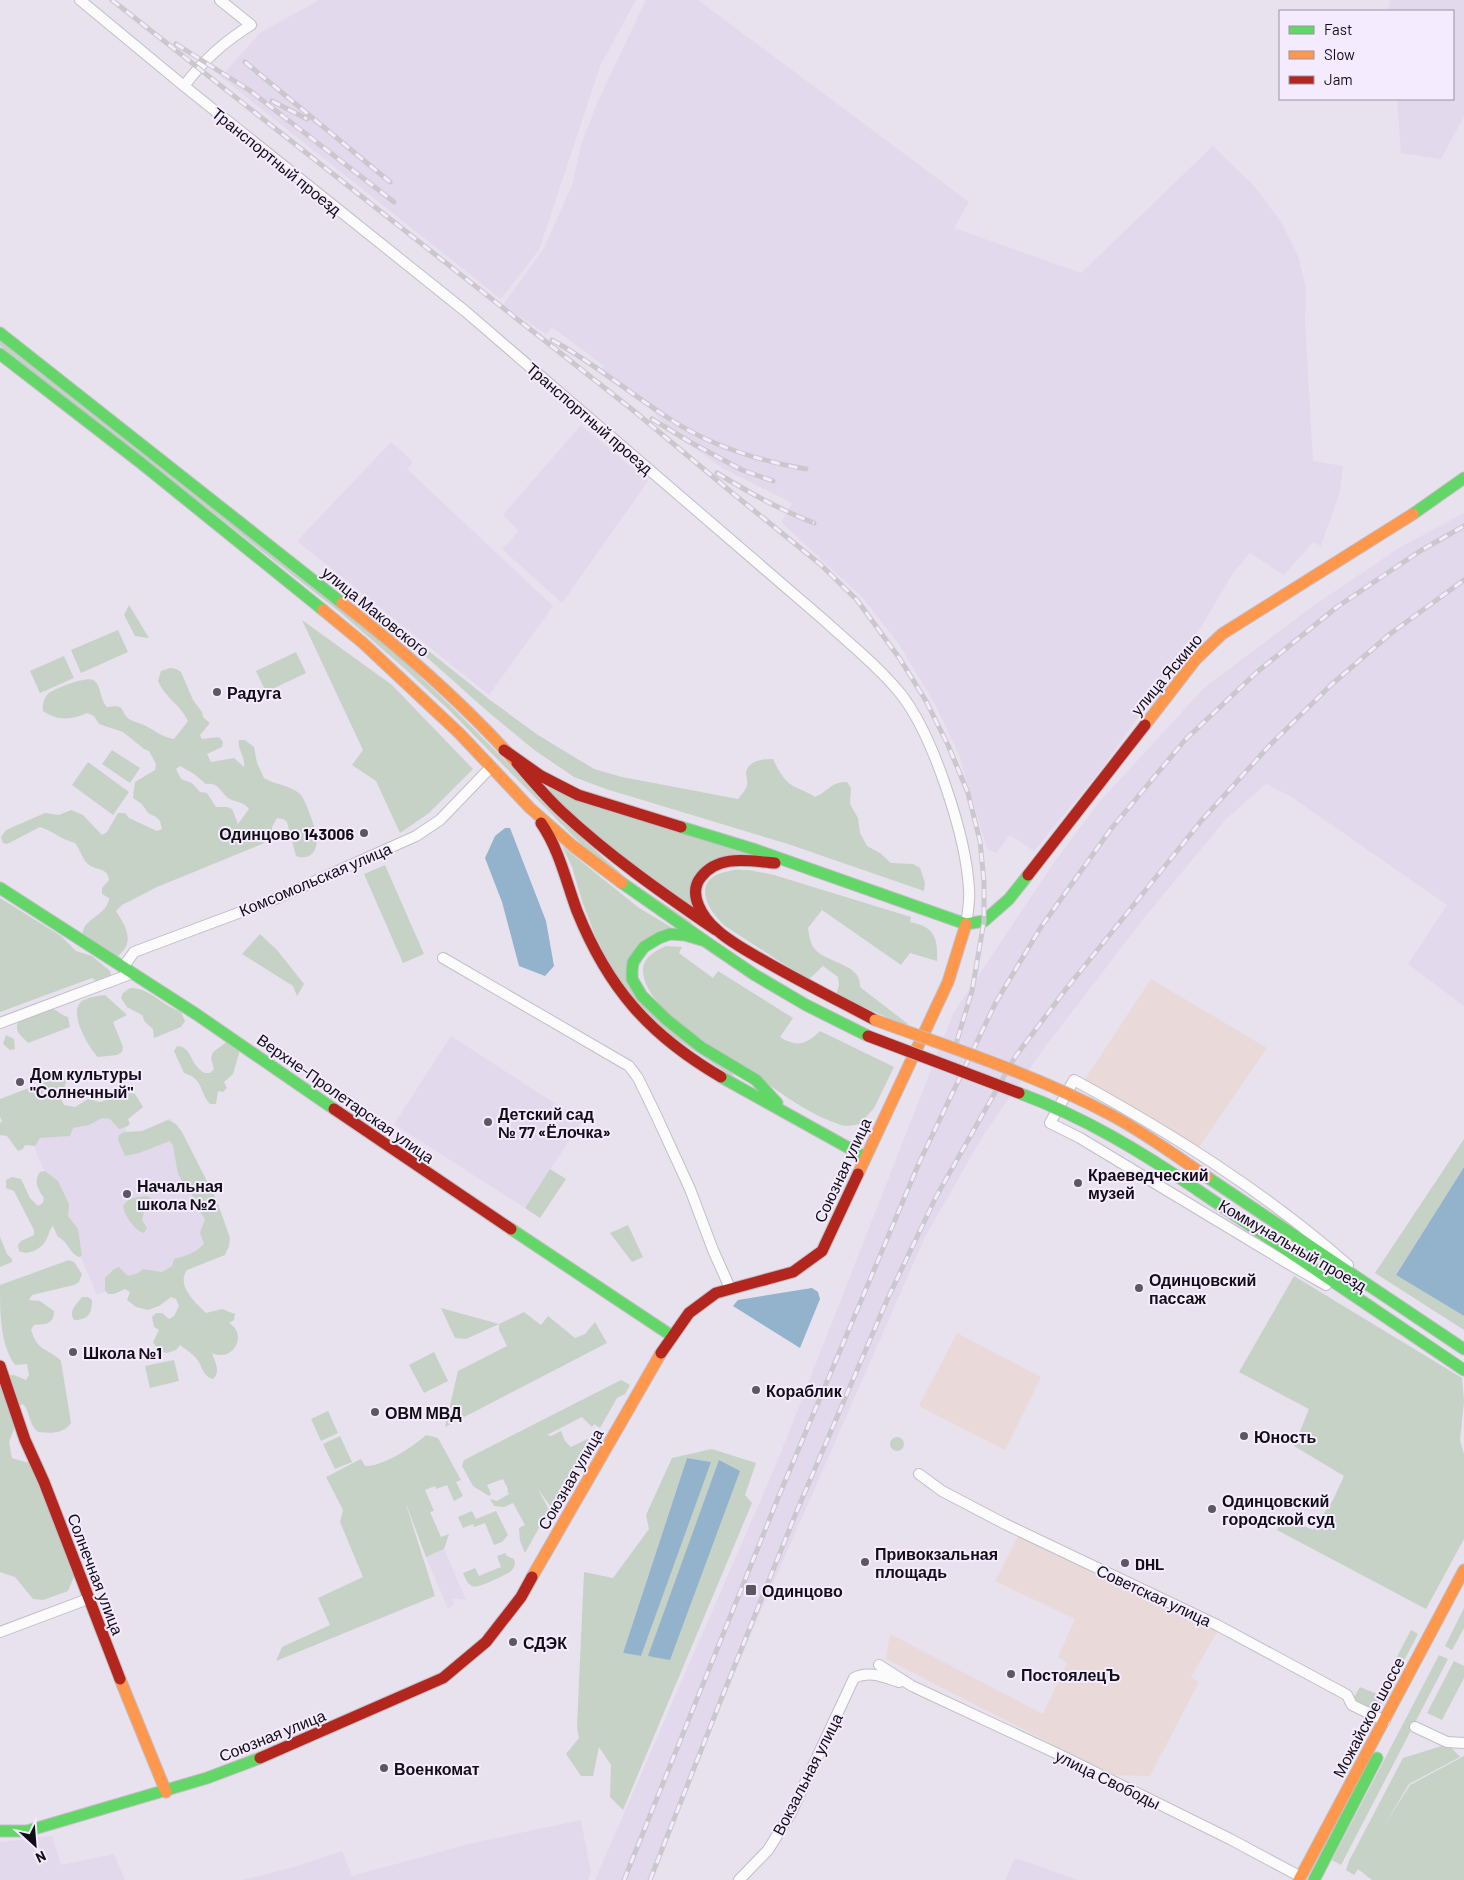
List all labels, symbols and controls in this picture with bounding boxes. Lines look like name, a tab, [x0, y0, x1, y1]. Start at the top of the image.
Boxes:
legend	[1279, 10, 1454, 100]
text: Fast	[1324, 20, 1352, 38]
text: Slow	[1324, 45, 1355, 63]
text: Jam	[1324, 70, 1353, 88]
street label: Транспортный проезд	[209, 103, 346, 219]
street label: Транспортный проезд	[523, 358, 657, 478]
street label: улица Маковского	[319, 562, 434, 660]
street label: улица Яскино	[1126, 629, 1206, 719]
place label: Радуга	[227, 683, 281, 702]
marker: Радуга	[211, 686, 223, 698]
place label: Одинцово 143006	[219, 824, 354, 843]
marker: Одинцово 143006	[358, 827, 370, 839]
street label: Комсомольская улица	[236, 838, 394, 920]
street label: Верхне-Пролетарская улица	[254, 1029, 438, 1167]
place label: Дом культуры "Солнечный"	[30, 1064, 142, 1101]
marker: Дом культуры "Солнечный"	[14, 1076, 26, 1088]
place label: Детский сад № 77 «Ёлочка»	[498, 1104, 611, 1141]
street label: Союзная улица	[809, 1115, 875, 1225]
marker: Детский сад № 77 «Ёлочка»	[482, 1116, 494, 1128]
place label: Краеведческий музей	[1088, 1165, 1209, 1202]
place label: Начальная школа №2	[137, 1176, 223, 1213]
marker: Краеведческий музей	[1072, 1177, 1084, 1189]
marker: Начальная школа №2	[121, 1188, 133, 1200]
street label: Коммунальный проезд	[1216, 1195, 1371, 1295]
place label: Одинцовский пассаж	[1149, 1270, 1256, 1307]
marker: Одинцовский пассаж	[1133, 1282, 1145, 1294]
place label: Школа №1	[83, 1343, 162, 1362]
marker: Школа №1	[67, 1346, 79, 1358]
place label: Кораблик	[766, 1381, 843, 1400]
marker: Кораблик	[750, 1384, 762, 1396]
place label: ОВМ МВД	[385, 1403, 462, 1422]
marker: ОВМ МВД	[369, 1406, 381, 1418]
street label: Союзная улица	[533, 1425, 607, 1533]
place label: Юность	[1254, 1427, 1316, 1446]
marker: Юность	[1238, 1430, 1250, 1442]
place label: Одинцовский городской суд	[1222, 1491, 1335, 1528]
marker: Одинцовский городской суд	[1206, 1503, 1218, 1515]
street label: Солнечная улица	[64, 1511, 128, 1638]
place label: Привокзальная площадь	[875, 1544, 998, 1581]
place label: DHL	[1135, 1554, 1164, 1573]
marker: Привокзальная площадь	[859, 1556, 871, 1568]
marker: DHL	[1119, 1557, 1131, 1569]
street label: Советская улица	[1094, 1560, 1214, 1630]
place label: Одинцово	[762, 1581, 843, 1600]
marker: Одинцово	[744, 1583, 758, 1597]
place label: СДЭК	[523, 1633, 567, 1652]
marker: СДЭК	[507, 1636, 519, 1648]
street label: Можайское шоссе	[1328, 1653, 1408, 1780]
place label: ПостоялецЪ	[1021, 1665, 1120, 1684]
marker: ПостоялецЪ	[1005, 1668, 1017, 1680]
street label: Союзная улица	[216, 1705, 328, 1765]
street label: Вокзальная улица	[768, 1710, 846, 1838]
street label: улица Свободы	[1052, 1745, 1164, 1813]
place label: Военкомат	[394, 1759, 480, 1778]
marker: Военкомат	[378, 1762, 390, 1774]
north arrow	[10, 1820, 60, 1870]
text: N	[33, 1847, 49, 1867]

